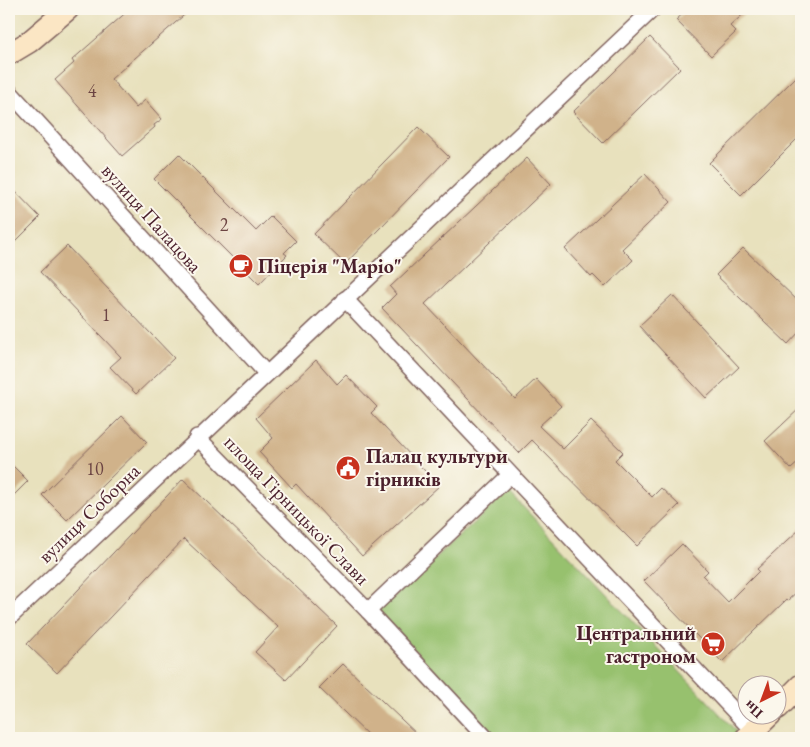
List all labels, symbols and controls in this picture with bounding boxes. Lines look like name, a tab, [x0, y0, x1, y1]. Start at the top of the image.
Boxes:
house number: 4	[88, 79, 97, 102]
street label: вулиця Палацова	[96, 158, 208, 278]
house number: 2	[220, 213, 229, 236]
cafe icon: Піцерія "Маріо"	[228, 253, 254, 279]
place label: Піцерія "Маріо"	[258, 253, 402, 279]
house number: 1	[102, 303, 110, 326]
street label: площа Гірницької Слави	[219, 429, 376, 591]
place label: Палац культури гірників	[366, 443, 508, 492]
public building icon: Палац культури гірників	[335, 455, 361, 481]
house number: 10	[86, 457, 104, 480]
street label: вулиця Соборна	[32, 458, 146, 568]
place label: Центральний гастроном	[577, 620, 697, 669]
supermarket icon: Центральний гастроном	[700, 631, 726, 657]
north arrow	[738, 674, 788, 724]
text: Пн	[740, 697, 766, 723]

